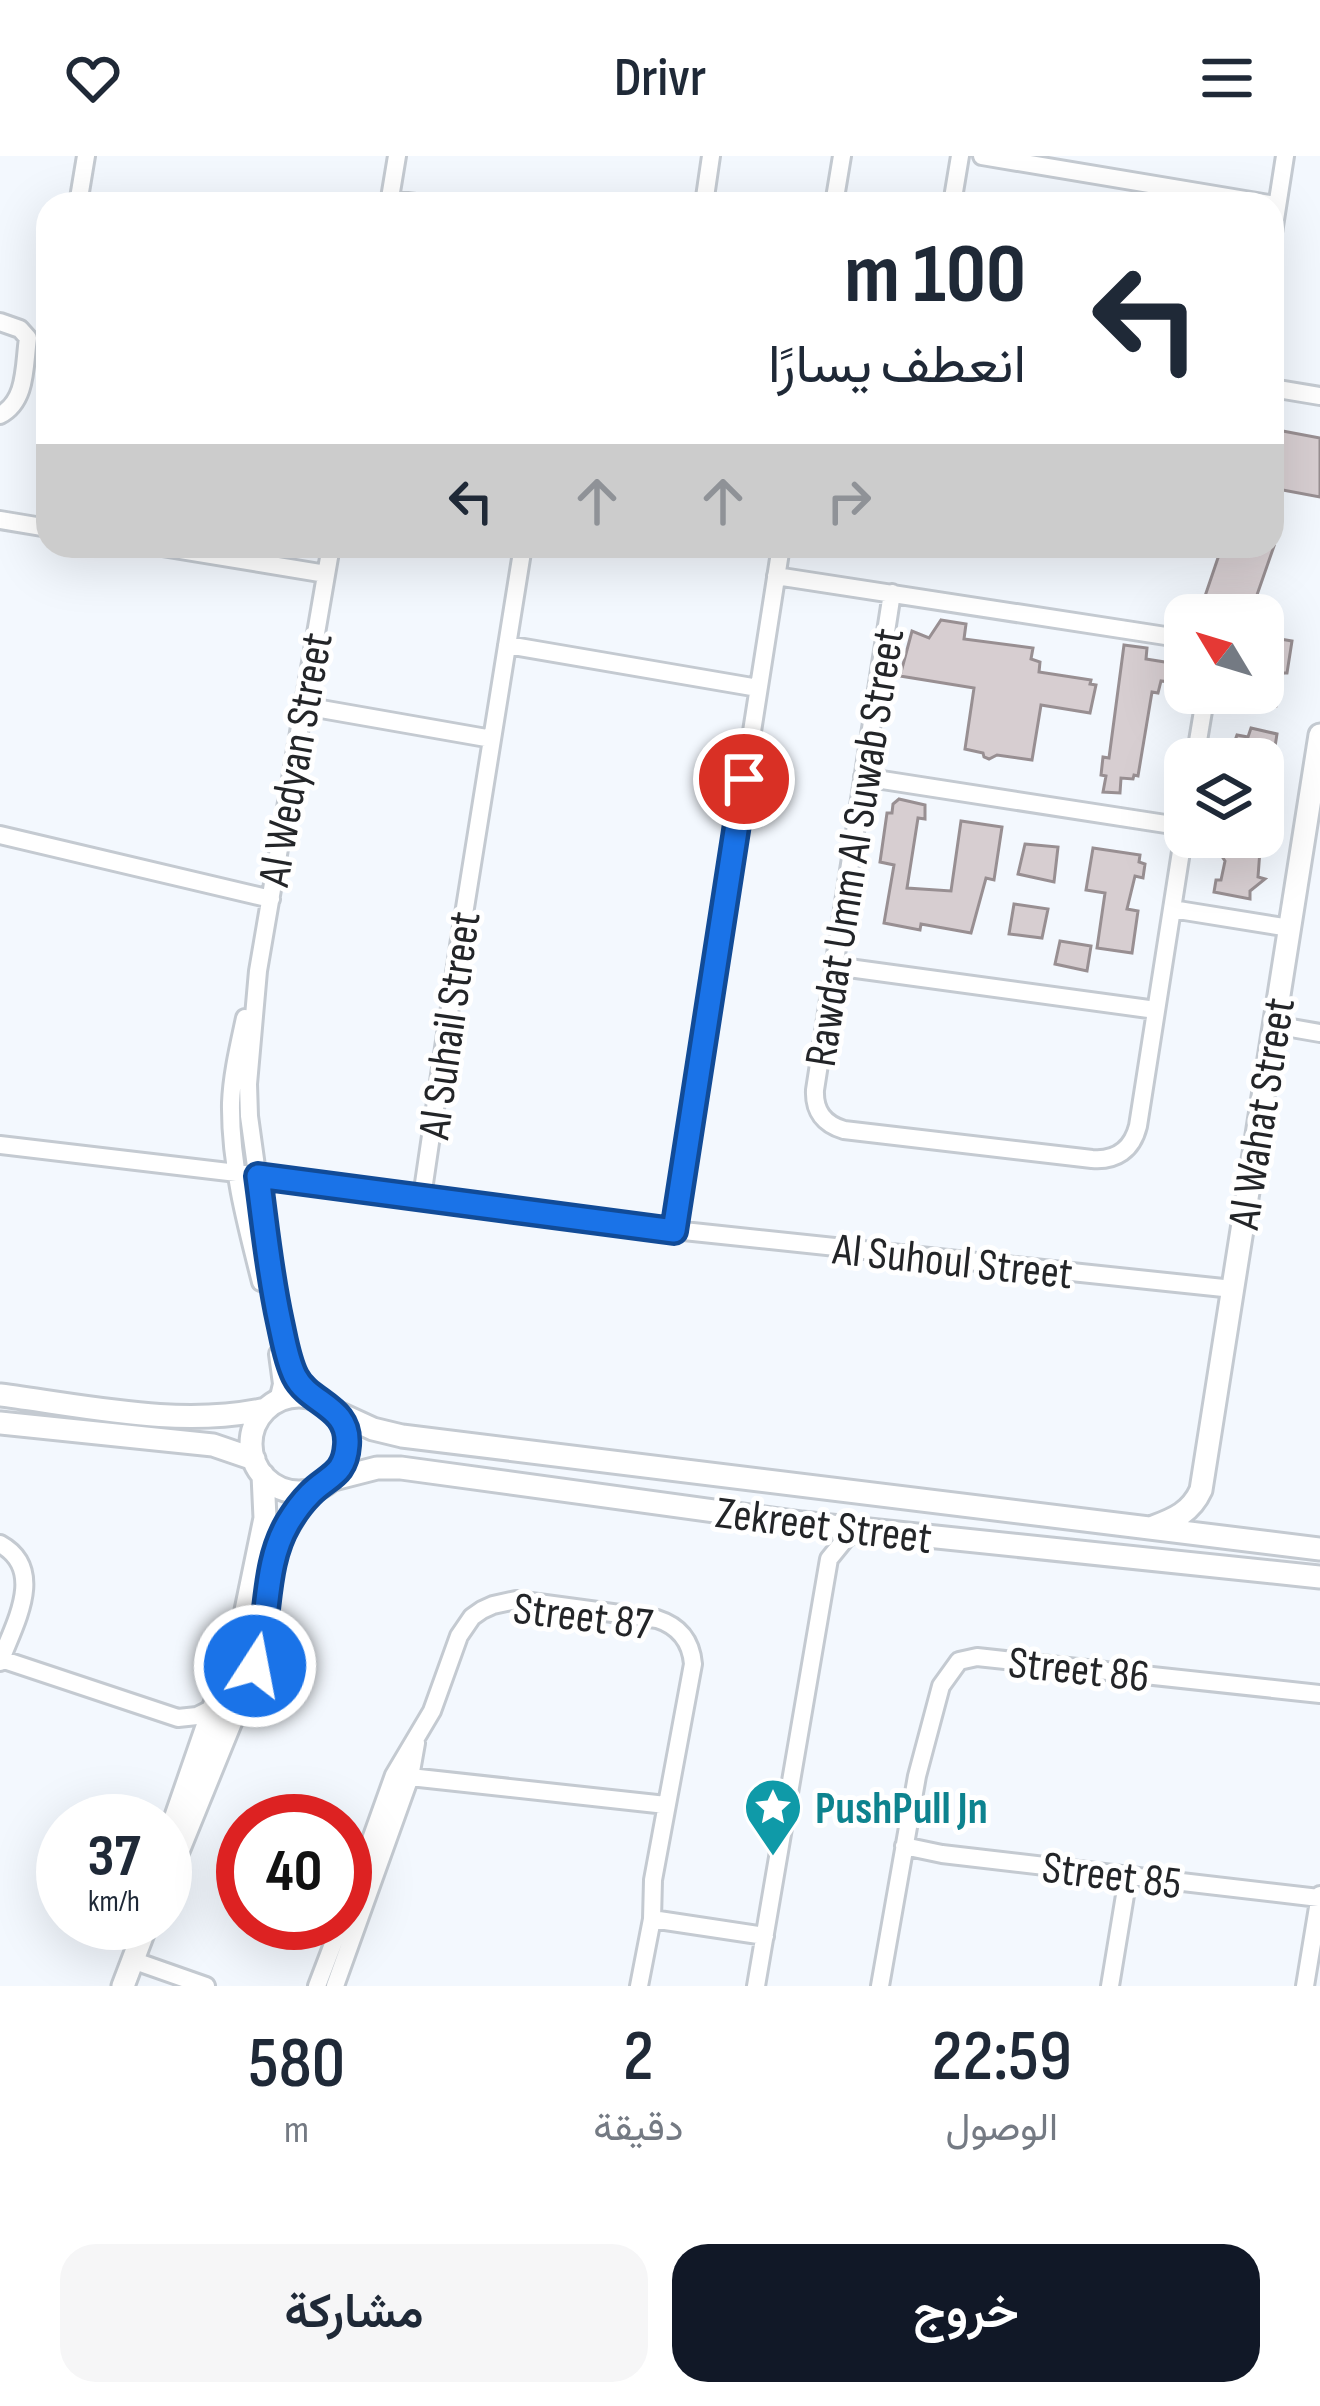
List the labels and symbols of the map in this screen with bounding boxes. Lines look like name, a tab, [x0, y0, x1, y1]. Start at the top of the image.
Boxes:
north arrow	[1164, 594, 1284, 714]
street label: Rawdat Umm Al Suwab Street	[794, 624, 917, 1070]
street label: Al Wedyan Street	[247, 629, 346, 891]
pin	[693, 728, 795, 830]
street label: Al Suhail Street	[407, 908, 494, 1143]
street label: Al Wahat Street	[1217, 994, 1308, 1234]
street label: Al Suhoul Street	[829, 1222, 1075, 1302]
street label: Zekreet Street	[713, 1486, 935, 1567]
street label: Street 87	[510, 1582, 655, 1653]
position arrow	[192, 1603, 318, 1729]
street label: Street 86	[1005, 1636, 1152, 1705]
place icon: PushPull Jn	[742, 1776, 804, 1858]
place label: PushPull Jn	[815, 1782, 988, 1837]
speed limit sign: 40	[216, 1794, 372, 1950]
street label: Street 85	[1039, 1841, 1184, 1912]

